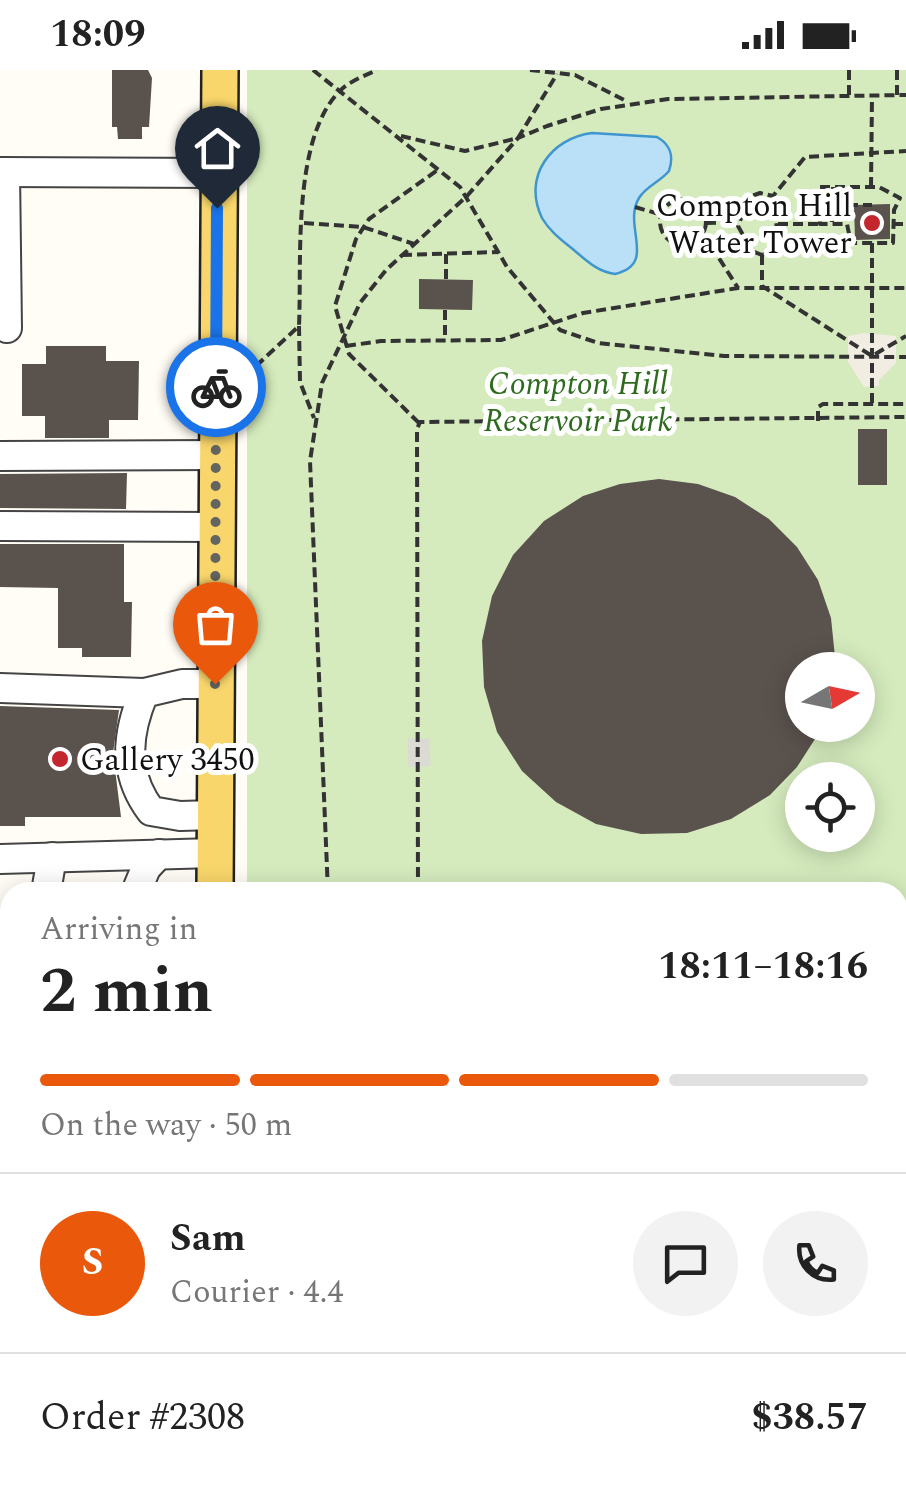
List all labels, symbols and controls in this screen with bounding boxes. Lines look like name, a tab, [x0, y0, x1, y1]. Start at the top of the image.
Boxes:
text: 18:09	[50, 6, 145, 64]
pin	[175, 106, 260, 209]
icon: home	[190, 121, 245, 176]
place label: Compton Hill Water Tower	[656, 182, 852, 268]
marker: Compton Hill Water Tower	[861, 212, 883, 234]
courier	[166, 337, 266, 437]
icon: bike	[189, 360, 244, 415]
park label: Compton Hill Reservoir Park	[484, 360, 673, 446]
pin	[173, 582, 258, 685]
icon: bag	[188, 597, 243, 652]
north arrow	[785, 652, 875, 742]
map controls	[785, 652, 875, 852]
place label: Gallery 3450	[80, 736, 254, 785]
marker: Gallery 3450	[49, 748, 71, 770]
button: locate	[785, 762, 875, 852]
text: Arriving in	[40, 905, 197, 954]
text: 18:11–18:16	[658, 938, 868, 996]
text: 2 min	[40, 942, 213, 1041]
text: On the way · 50 m	[40, 1101, 292, 1150]
text: Sam	[170, 1210, 246, 1268]
button: chat	[633, 1211, 738, 1316]
button: phone	[763, 1211, 868, 1316]
text: S	[82, 1234, 103, 1292]
text: Courier · 4.4	[170, 1268, 343, 1317]
text: Order #2308	[40, 1389, 245, 1447]
text: $38.57	[751, 1389, 868, 1447]

